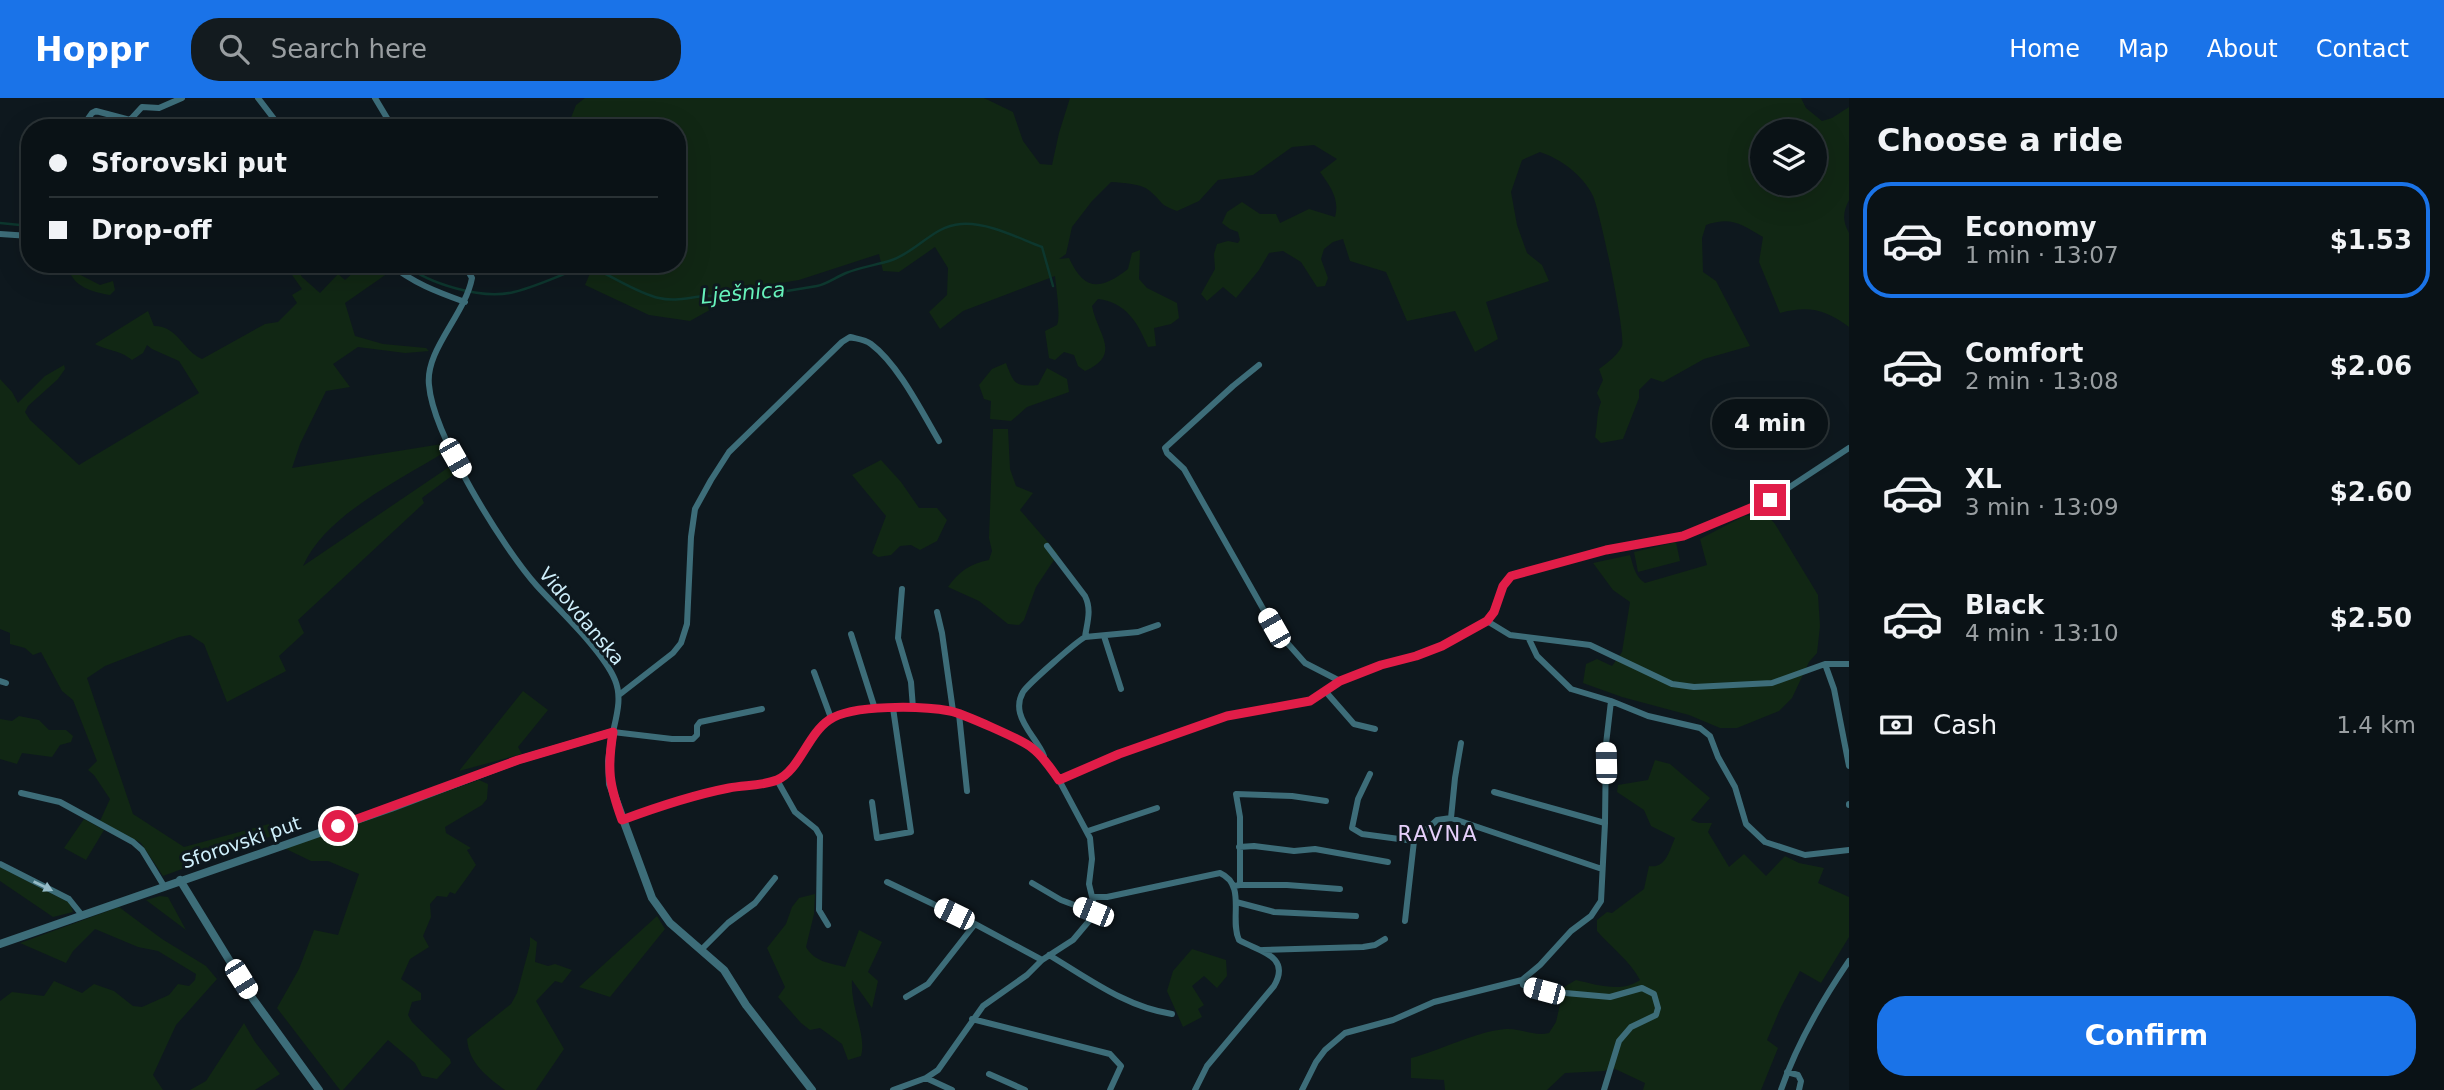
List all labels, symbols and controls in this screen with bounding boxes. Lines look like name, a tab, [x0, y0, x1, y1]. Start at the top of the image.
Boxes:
search box	[191, 18, 681, 81]
text: Hoppr	[35, 30, 149, 69]
icon: search	[215, 30, 253, 68]
text: Search here	[271, 34, 427, 64]
text: Home	[2009, 35, 2080, 63]
text: Map	[2118, 35, 2169, 63]
text: About	[2207, 35, 2278, 63]
text: Contact	[2316, 35, 2409, 63]
map controls	[1750, 119, 1827, 196]
button: layers	[1750, 119, 1827, 196]
text: Choose a ride	[1877, 121, 2123, 159]
text: Sforovski put	[91, 148, 287, 178]
icon: car	[1881, 209, 1944, 272]
text: Economy	[1965, 212, 2096, 242]
text: Drop-off	[91, 215, 212, 245]
text: $1.53	[2330, 225, 2412, 255]
text: 1 min · 13:07	[1965, 242, 2119, 268]
water label: Lješnica	[700, 277, 786, 309]
icon: car	[1881, 335, 1944, 398]
text: Comfort	[1965, 338, 2083, 368]
text: $2.06	[2330, 351, 2412, 381]
text: 2 min · 13:08	[1965, 368, 2119, 394]
callout: 4 min	[1712, 398, 1828, 448]
text: 4 min	[1734, 410, 1806, 436]
car	[436, 435, 475, 481]
icon: car	[1881, 461, 1944, 524]
text: XL	[1965, 464, 2002, 494]
text: $2.60	[2330, 477, 2412, 507]
route end	[1754, 484, 1786, 516]
text: 3 min · 13:09	[1965, 494, 2119, 520]
street label: Vidovdanska	[535, 563, 629, 669]
icon: car	[1881, 587, 1944, 650]
text: Black	[1965, 590, 2044, 620]
text: $2.50	[2330, 603, 2412, 633]
car	[1255, 605, 1294, 651]
text: 4 min · 13:10	[1965, 620, 2119, 646]
icon: cash	[1877, 706, 1915, 744]
text: Cash	[1933, 710, 1997, 740]
text: 1.4 km	[2336, 712, 2416, 738]
car	[1596, 742, 1617, 784]
route start	[322, 810, 354, 842]
street label: Sforovski put	[179, 811, 303, 873]
district label: RAVNA	[1397, 822, 1479, 846]
one-way arrow	[33, 881, 53, 892]
car	[1070, 894, 1117, 930]
car	[931, 895, 978, 933]
car	[221, 956, 262, 1002]
car	[1521, 975, 1568, 1007]
button: Confirm	[1877, 996, 2416, 1076]

